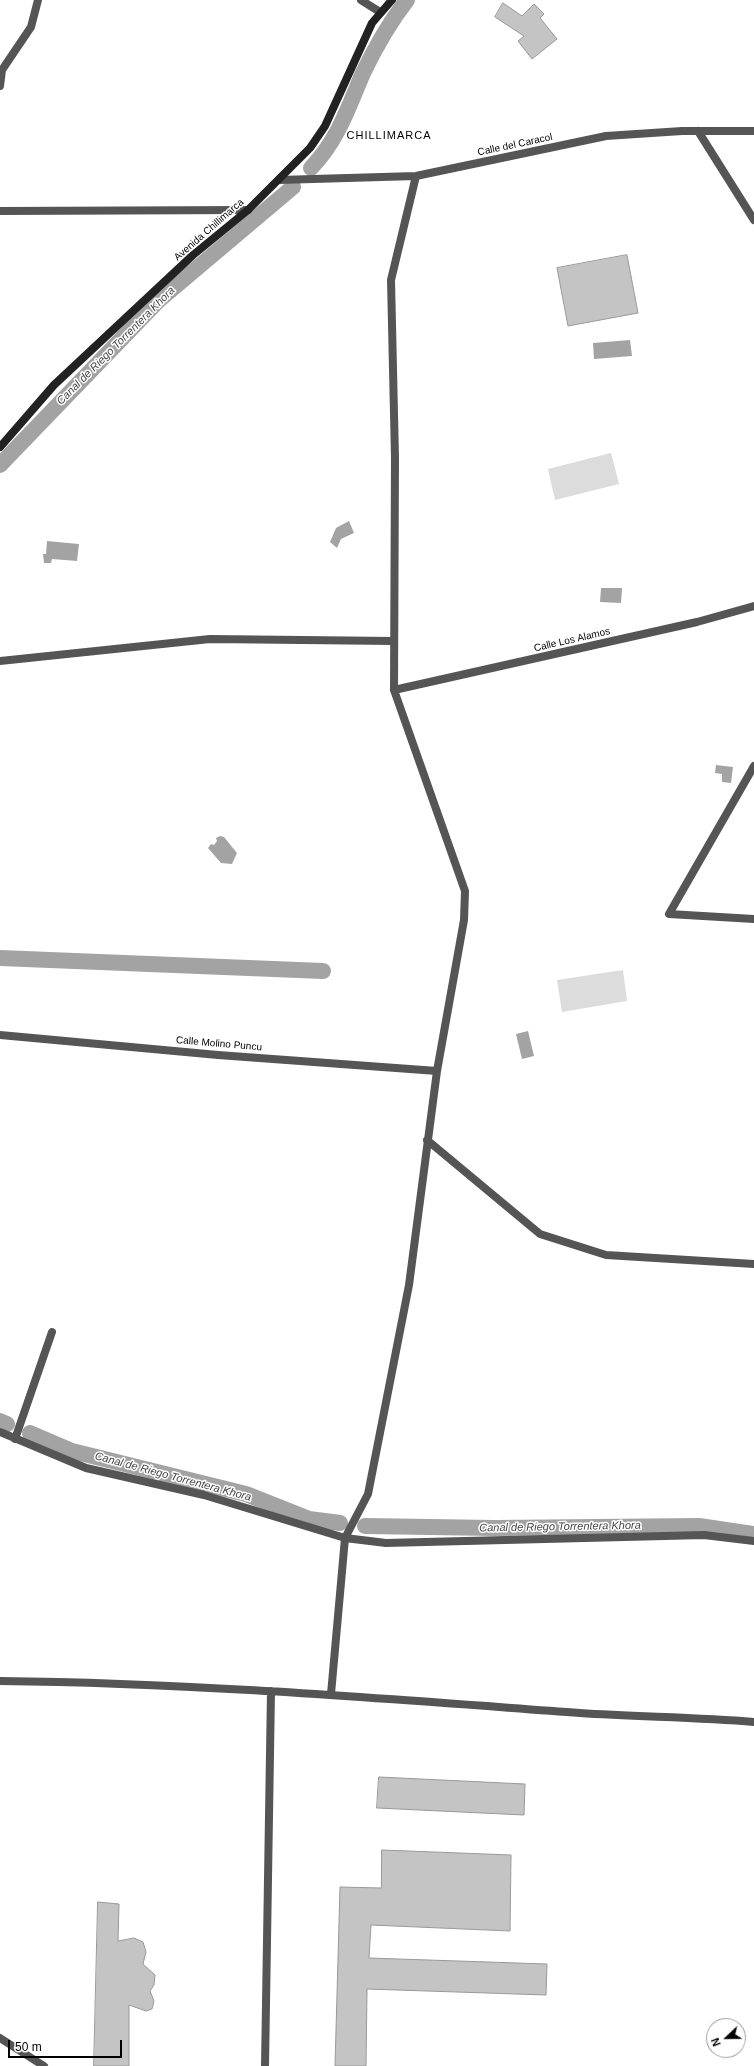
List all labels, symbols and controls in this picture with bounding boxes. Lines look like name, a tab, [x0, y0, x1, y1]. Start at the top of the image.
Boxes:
district label: CHILLIMARCA	[347, 129, 431, 143]
street label: Calle del Caracol	[477, 131, 553, 159]
street label: Avenida Chillimarca	[172, 197, 246, 263]
water label: Canal de Riego Torrentera Khora	[54, 284, 178, 408]
street label: Calle Los Alamos	[533, 625, 611, 655]
street label: Calle Molino Puncu	[176, 1034, 262, 1054]
water label: Canal de Riego Torrentera Khora	[93, 1450, 253, 1504]
water label: Canal de Riego Torrentera Khora	[479, 1519, 641, 1535]
north arrow	[706, 2018, 746, 2058]
scale bar	[10, 2032, 124, 2058]
text: N	[709, 2036, 723, 2048]
text: 50 m	[15, 2040, 42, 2054]

